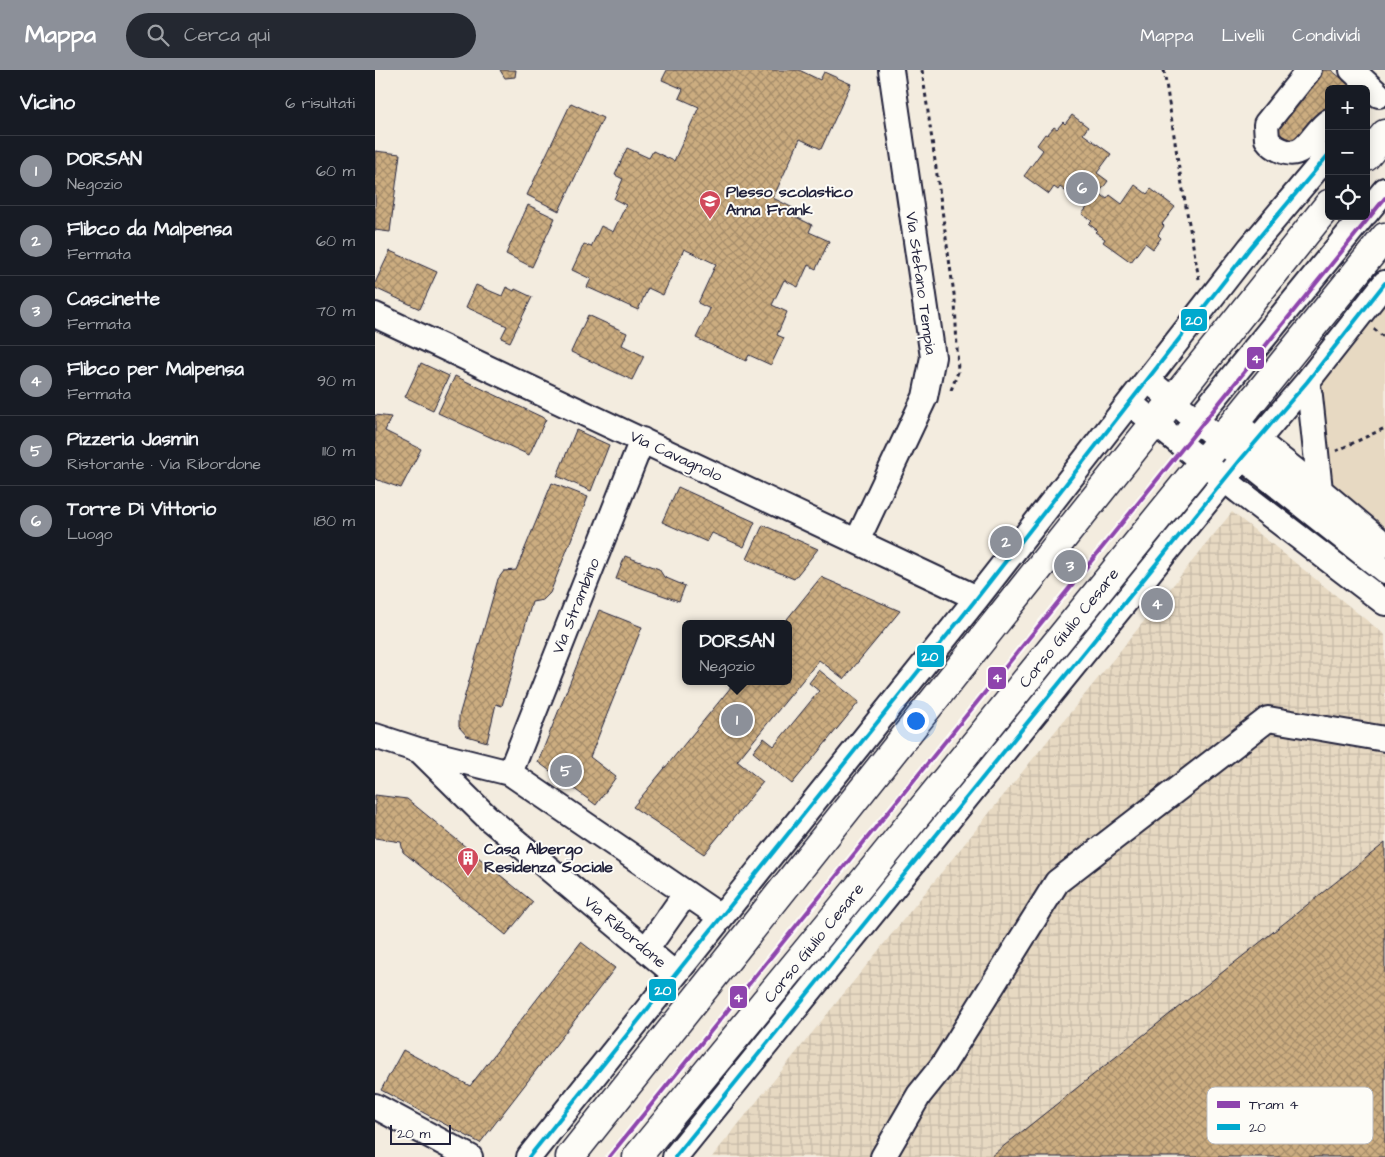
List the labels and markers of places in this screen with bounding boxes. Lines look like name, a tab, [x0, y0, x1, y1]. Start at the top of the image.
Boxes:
pin: 6	[1066, 169, 1098, 207]
place label: Plesso scolastico Anna Frank	[726, 181, 854, 221]
school or university icon: Plesso scolastico Anna Frank	[698, 189, 722, 220]
pin: 2	[990, 523, 1022, 561]
pin: 3	[1054, 547, 1086, 585]
pin: 4	[1141, 585, 1173, 623]
pin: 1	[721, 701, 753, 739]
pin: 5	[550, 752, 582, 790]
place label: Casa Albergo Residenza Sociale	[484, 838, 613, 878]
building icon: Casa Albergo Residenza Sociale	[456, 846, 480, 877]

